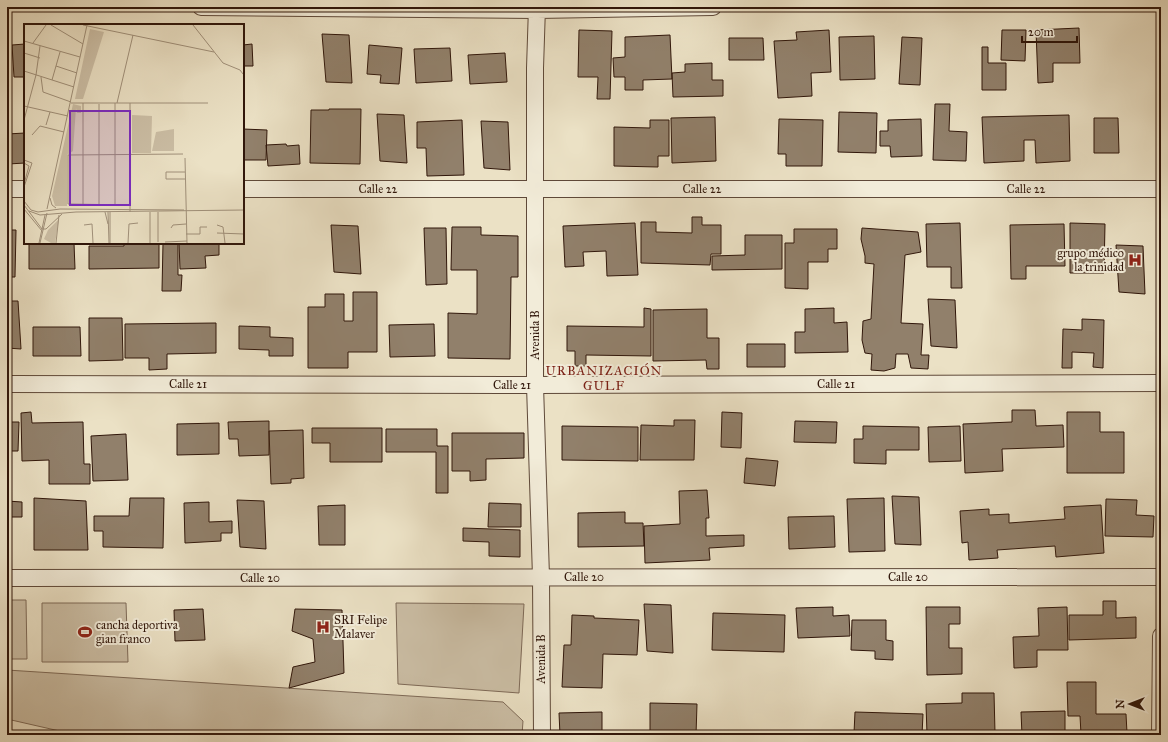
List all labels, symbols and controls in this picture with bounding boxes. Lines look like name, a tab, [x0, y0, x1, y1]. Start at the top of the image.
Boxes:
scale bar	[1022, 18, 1077, 44]
inset map	[24, 24, 244, 244]
text: 20 m	[1028, 25, 1054, 39]
street label: Calle 22	[358, 182, 398, 196]
street label: Calle 22	[682, 182, 722, 196]
street label: Calle 22	[1006, 182, 1046, 196]
place label: grupo médico la trinidad	[1057, 246, 1124, 274]
hospital icon: grupo médico la trinidad	[1127, 252, 1143, 268]
street label: Avenida B	[528, 310, 542, 361]
district label: URBANIZACIÓN GULF	[546, 362, 662, 394]
street label: Calle 21	[169, 377, 207, 391]
street label: Calle 21	[817, 377, 855, 391]
street label: Calle 21	[493, 378, 531, 392]
street label: Calle 20	[564, 570, 604, 584]
street label: Calle 20	[888, 570, 928, 584]
street label: Calle 20	[240, 571, 280, 585]
place label: SRI Felipe Malaver	[334, 613, 387, 641]
place label: cancha deportiva gian franco	[96, 618, 179, 647]
hospital icon: SRI Felipe Malaver	[315, 619, 331, 635]
sports icon: cancha deportiva gian franco	[77, 624, 93, 640]
street label: Avenida B	[534, 634, 548, 685]
north arrow	[1110, 684, 1150, 724]
text: N	[1114, 699, 1127, 709]

